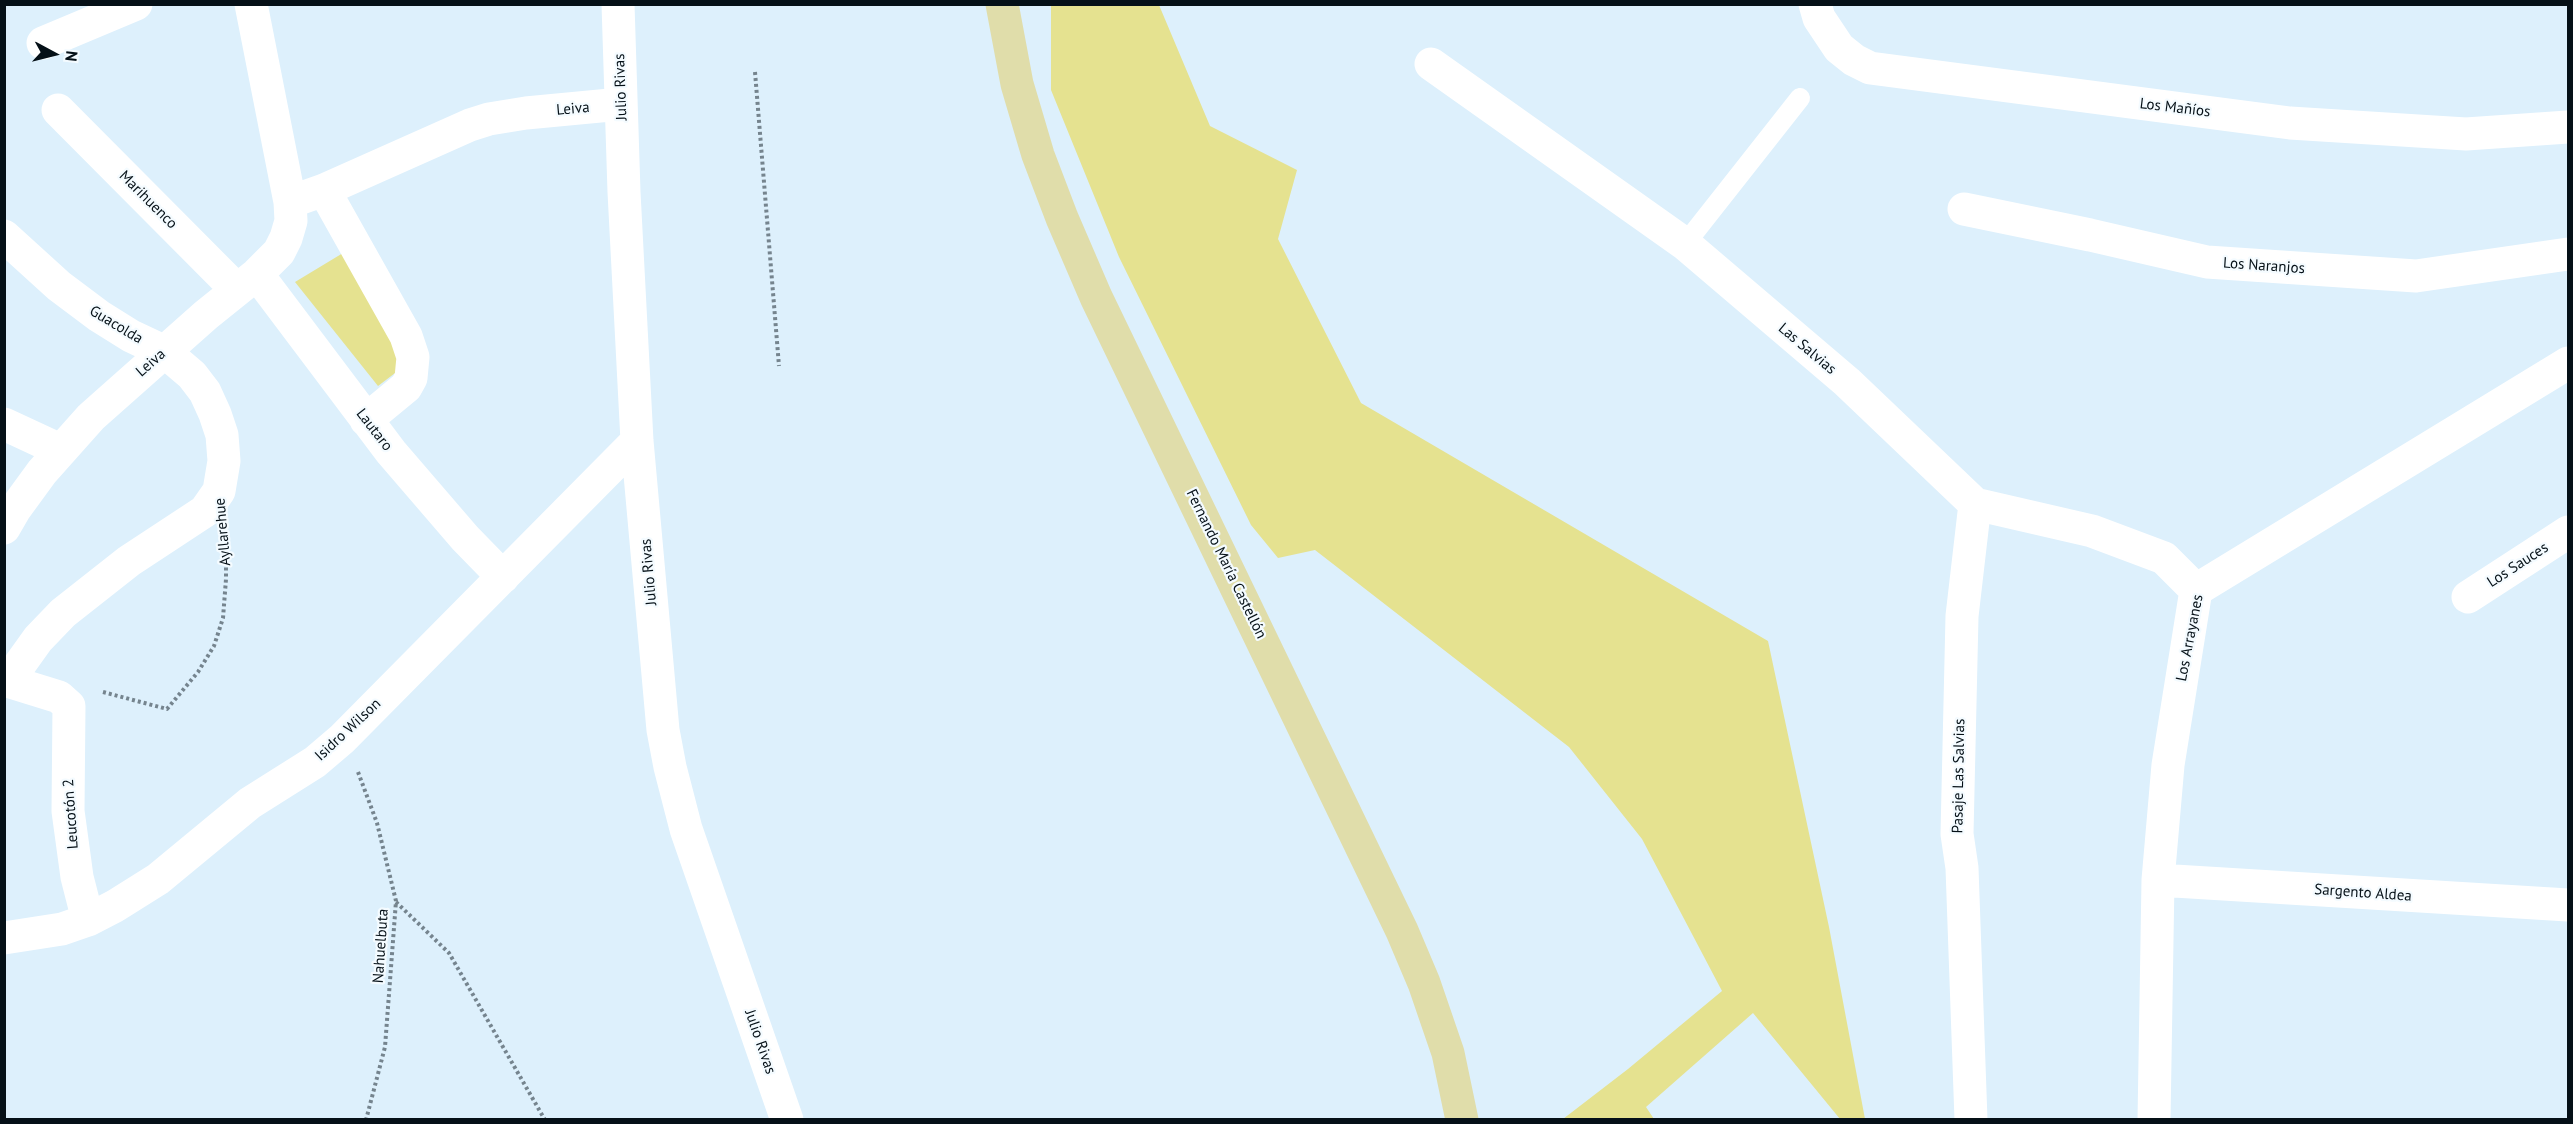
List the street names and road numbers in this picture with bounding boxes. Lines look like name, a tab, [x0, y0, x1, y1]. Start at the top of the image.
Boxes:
street label: Julio Rivas	[611, 53, 631, 121]
street label: Los Mañíos	[2139, 95, 2211, 121]
street label: Leiva	[556, 99, 590, 119]
street label: Marihuenco	[115, 167, 181, 233]
street label: Los Naranjos	[2223, 254, 2305, 278]
street label: Guacolda	[86, 302, 146, 348]
street label: Las Salvias	[1774, 320, 1840, 378]
street label: Leiva	[133, 345, 169, 381]
street label: Lautaro	[352, 405, 396, 455]
street label: Fernando María Castellón	[1182, 486, 1270, 642]
street label: Ayllarehue	[211, 497, 235, 567]
street label: Julio Rivas	[637, 538, 661, 606]
street label: Los Sauces	[2484, 539, 2552, 591]
street label: Los Arrayanes	[2173, 593, 2207, 683]
street label: Isidro Wilson	[311, 695, 385, 765]
street label: Pasaje Las Salvias	[1949, 719, 1969, 833]
street label: Leucotón 2	[60, 778, 82, 850]
street label: Sargento Aldea	[2314, 881, 2412, 905]
street label: Nahuelbuta	[369, 908, 393, 984]
street label: Julio Rivas	[741, 1007, 779, 1077]

